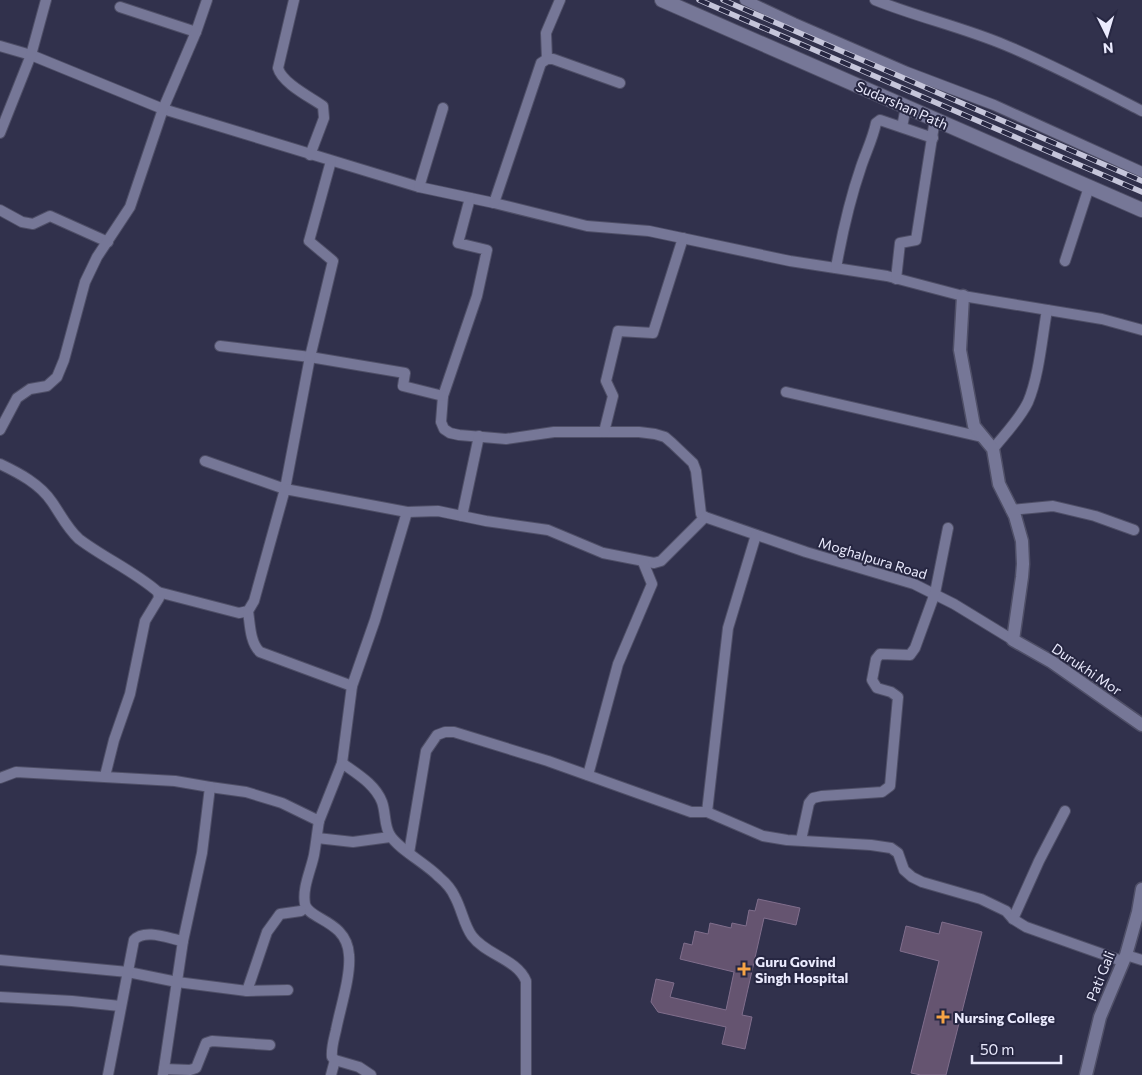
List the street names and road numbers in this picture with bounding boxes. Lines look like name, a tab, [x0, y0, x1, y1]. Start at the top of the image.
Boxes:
street label: Sudarshan Path	[853, 77, 951, 133]
street label: Moghalpura Road	[817, 533, 929, 583]
street label: Durukhi Mor	[1049, 639, 1126, 699]
street label: Pati Gali	[1082, 948, 1118, 1004]

